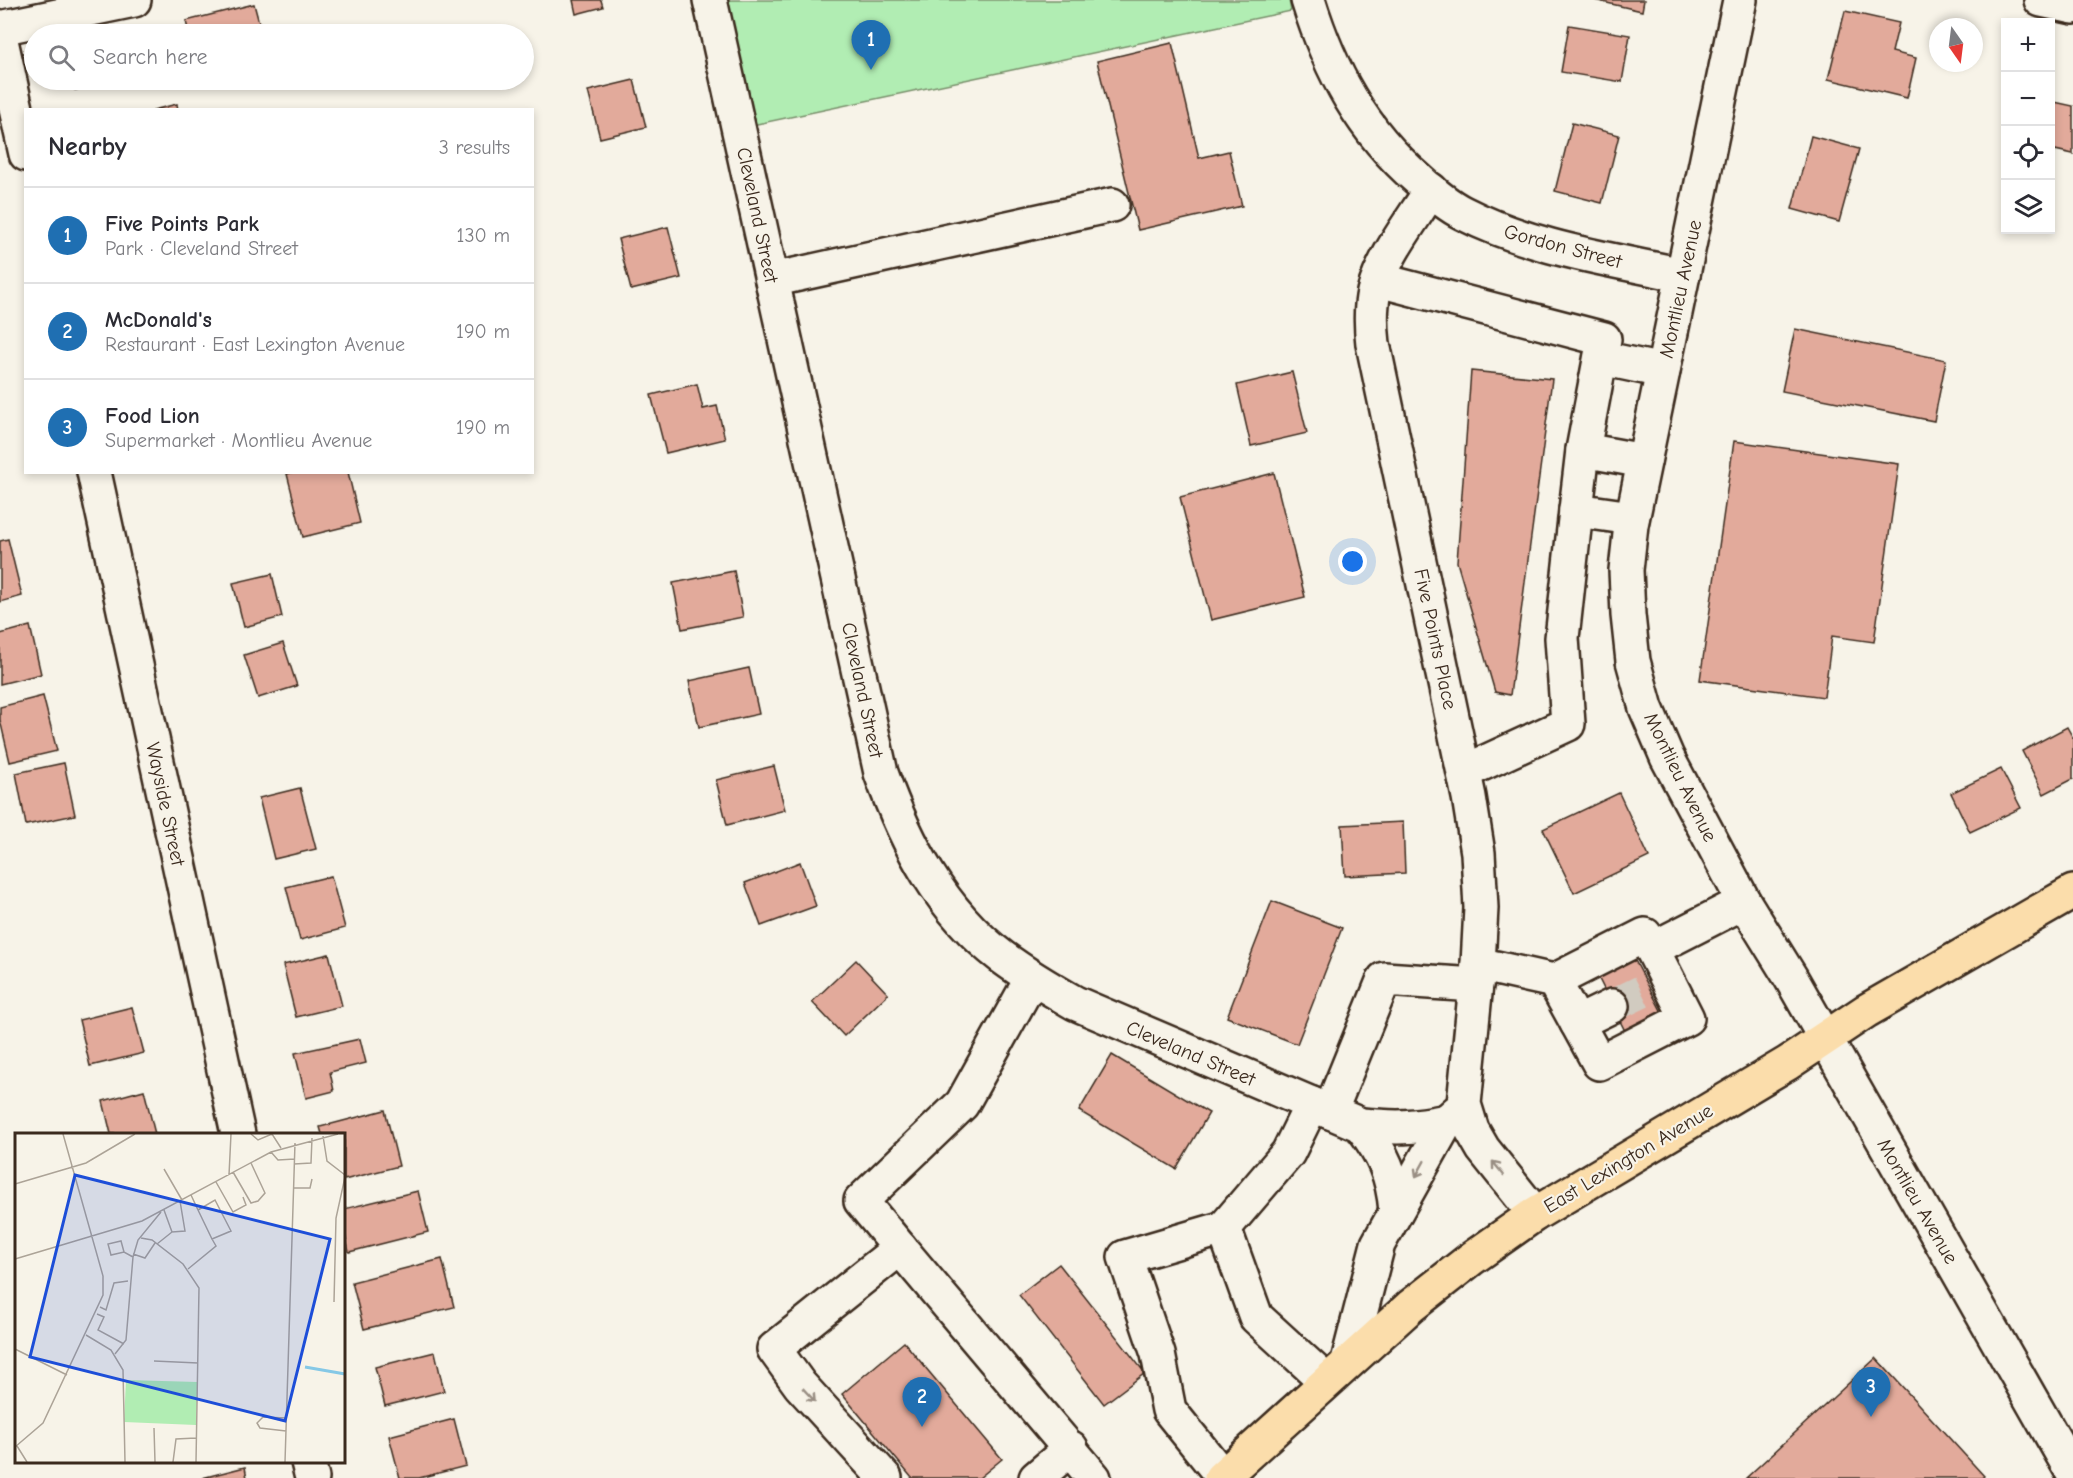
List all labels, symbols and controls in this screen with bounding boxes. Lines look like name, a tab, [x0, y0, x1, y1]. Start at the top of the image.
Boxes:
north arrow	[1929, 18, 1983, 72]
map controls	[2001, 18, 2055, 234]
button: +	[2001, 18, 2055, 72]
pin: 1	[852, 20, 890, 70]
search box	[24, 24, 534, 90]
icon: search	[45, 41, 78, 74]
text: Search here	[93, 44, 208, 70]
button: −	[2001, 72, 2055, 126]
button: locate	[2001, 126, 2055, 180]
text: Nearby	[48, 132, 127, 162]
text: 3 results	[439, 136, 510, 159]
street label: Cleveland Street	[732, 145, 783, 286]
button: layers	[2001, 180, 2055, 234]
text: Five Points Park	[105, 211, 259, 237]
street label: Montlieu Avenue	[1655, 218, 1706, 360]
street label: Gordon Street	[1501, 220, 1626, 274]
text: 1	[64, 224, 71, 247]
text: 130 m	[457, 224, 510, 247]
text: Park · Cleveland Street	[105, 237, 298, 260]
text: McDonald's	[105, 307, 212, 333]
text: 2	[63, 320, 72, 343]
text: 190 m	[456, 320, 510, 343]
text: Restaurant · East Lexington Avenue	[105, 333, 405, 356]
text: Food Lion	[105, 403, 200, 429]
text: 3	[63, 416, 72, 439]
text: 190 m	[456, 416, 510, 439]
text: Supermarket · Montlieu Avenue	[105, 429, 372, 452]
your location	[1338, 547, 1367, 576]
street label: Five Points Place	[1409, 567, 1462, 712]
street label: Cleveland Street	[837, 620, 888, 761]
street label: Montlieu Avenue	[1639, 709, 1722, 846]
street label: Wayside Street	[141, 740, 190, 869]
street label: Cleveland Street	[1123, 1016, 1260, 1091]
street label: East Lexington Avenue	[1540, 1099, 1717, 1218]
inset map	[15, 1133, 345, 1463]
street label: Montlieu Avenue	[1872, 1134, 1963, 1268]
one-way arrow	[1414, 1160, 1425, 1178]
one-way arrow	[1492, 1161, 1505, 1177]
pin: 3	[1852, 1368, 1890, 1417]
pin: 2	[902, 1378, 942, 1427]
one-way arrow	[802, 1388, 816, 1403]

